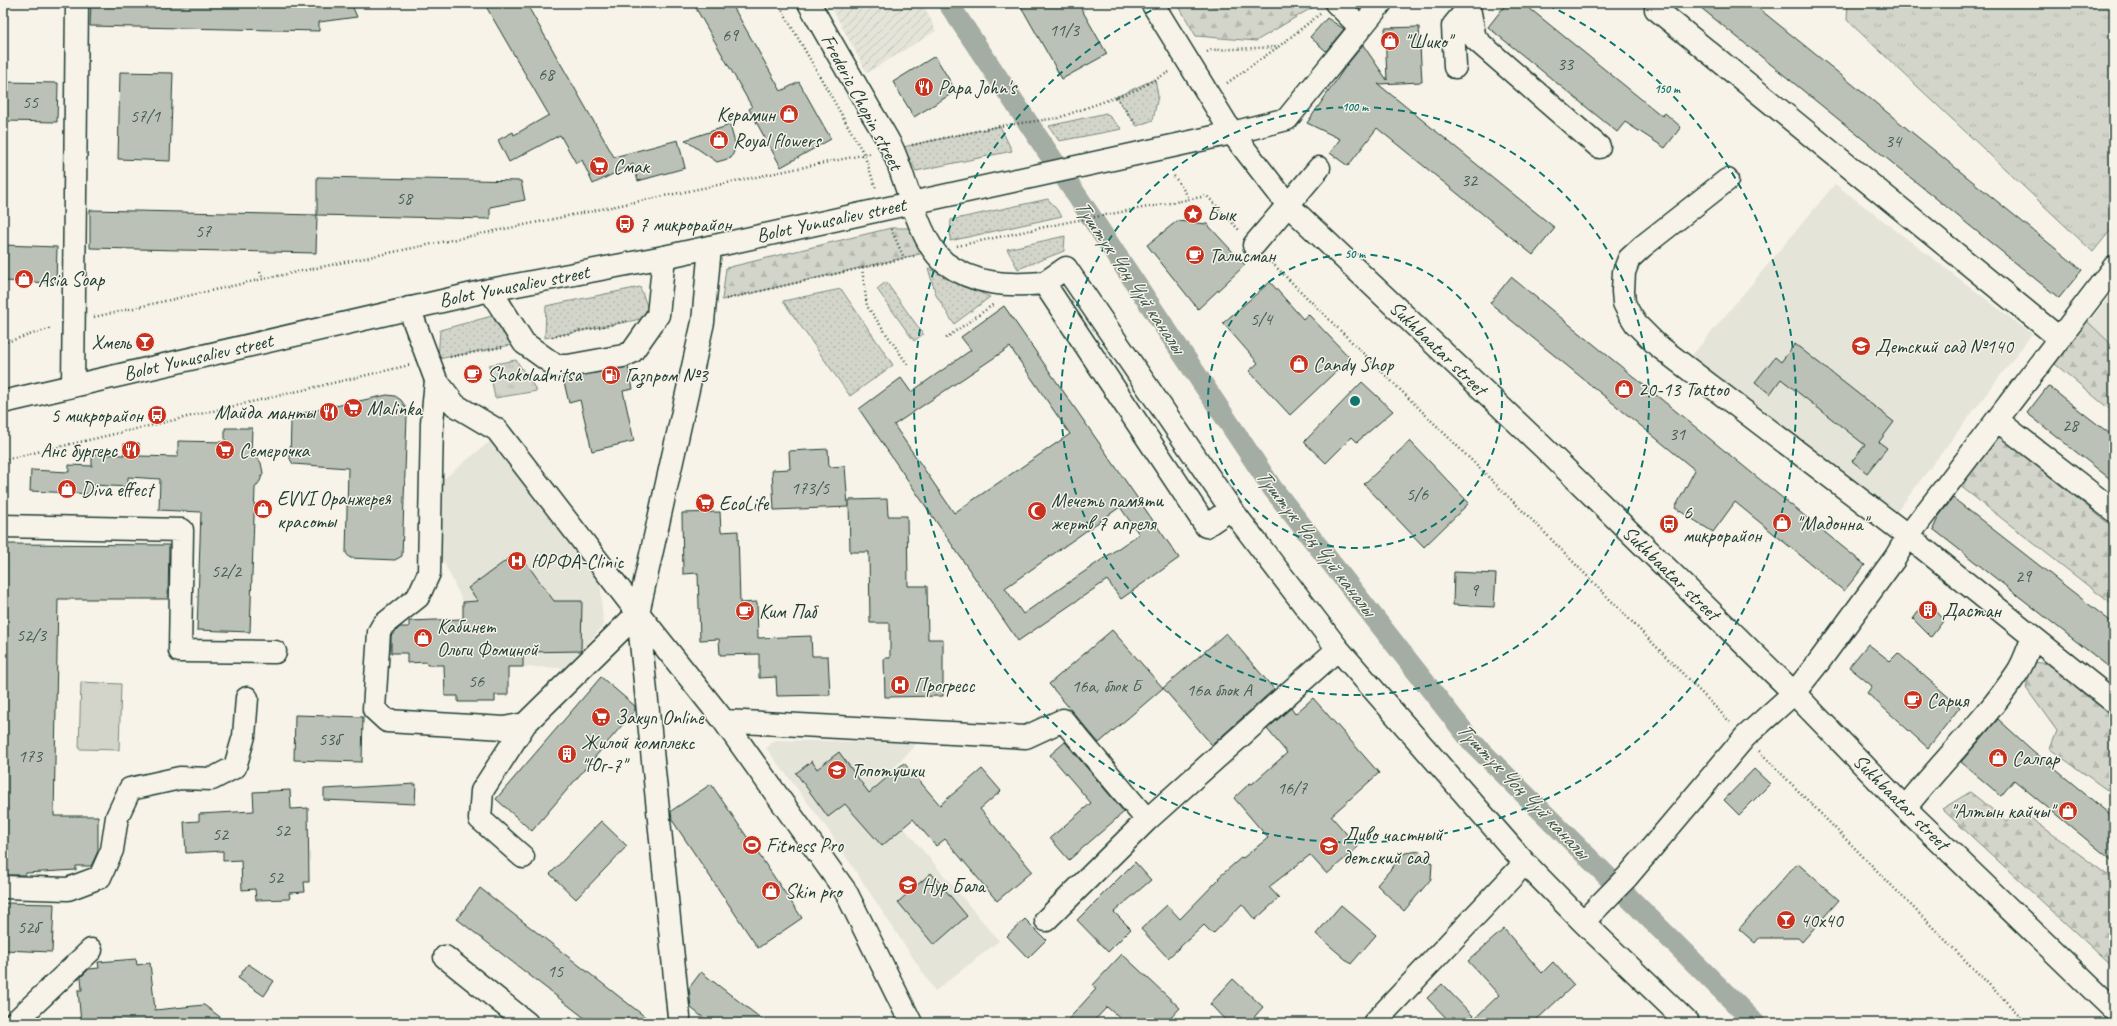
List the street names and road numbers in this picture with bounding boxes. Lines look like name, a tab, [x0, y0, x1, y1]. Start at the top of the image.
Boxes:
street label: Frederic Chopin street	[816, 30, 910, 177]
street label: Bolot Yunusaliev street	[754, 191, 910, 248]
street label: Bolot Yunusaliev street	[437, 259, 593, 313]
street label: Sukhbaatar street	[1384, 295, 1494, 403]
street label: Bolot Yunusaliev street	[121, 327, 277, 386]
street label: Sukhbaatar street	[1617, 520, 1727, 628]
street label: Sukhbaatar street	[1848, 749, 1957, 858]

